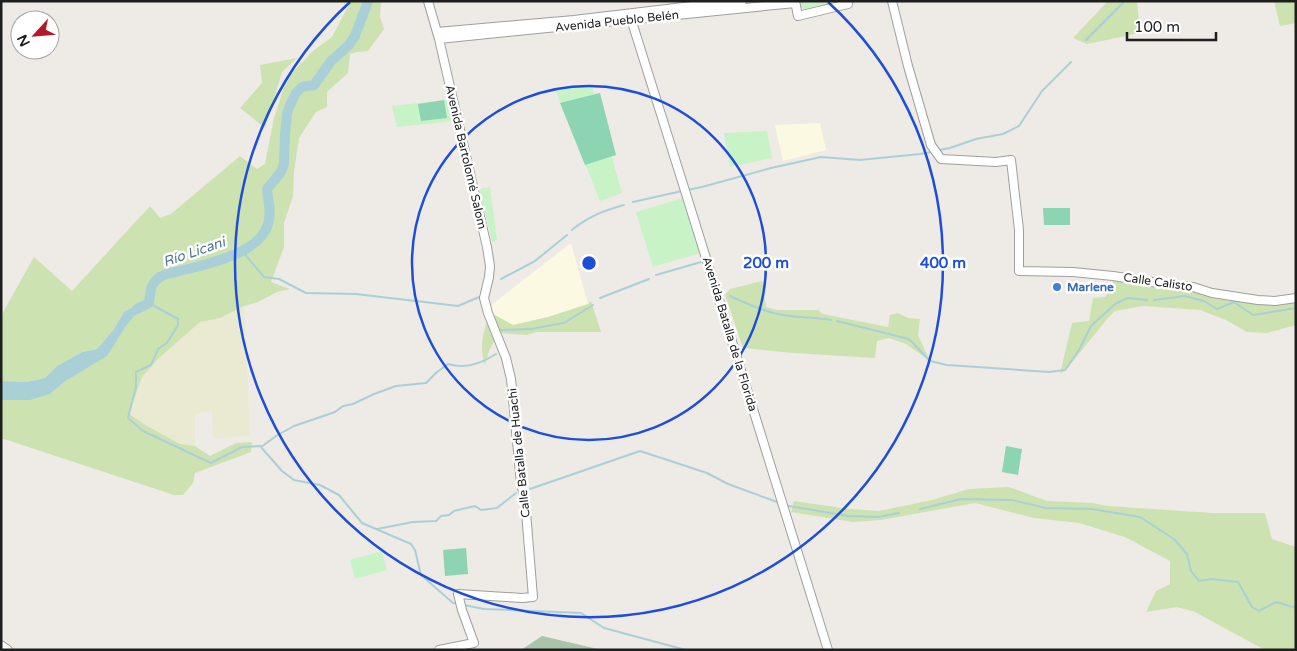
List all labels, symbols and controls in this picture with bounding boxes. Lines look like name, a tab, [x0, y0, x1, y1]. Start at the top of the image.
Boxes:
street label: Avenida Pueblo Belén	[554, 8, 680, 34]
north arrow	[10, 10, 60, 60]
scale bar	[1127, 10, 1216, 42]
text: 100 m	[1134, 18, 1180, 36]
text: N	[14, 32, 34, 49]
street label: Avenida Bartolomé Salom	[443, 84, 489, 230]
water label: Río Licani	[161, 233, 229, 271]
centre of rings	[580, 254, 598, 272]
text: 200 m	[743, 254, 789, 272]
text: 400 m	[920, 254, 966, 272]
street label: Avenida Batalla de la Florida	[700, 255, 760, 413]
street label: Calle Calisto	[1123, 270, 1193, 294]
place label: Marlene	[1067, 280, 1114, 294]
marker: Marlene	[1051, 281, 1063, 293]
street label: Calle Batalla de Huachi	[505, 388, 533, 518]

